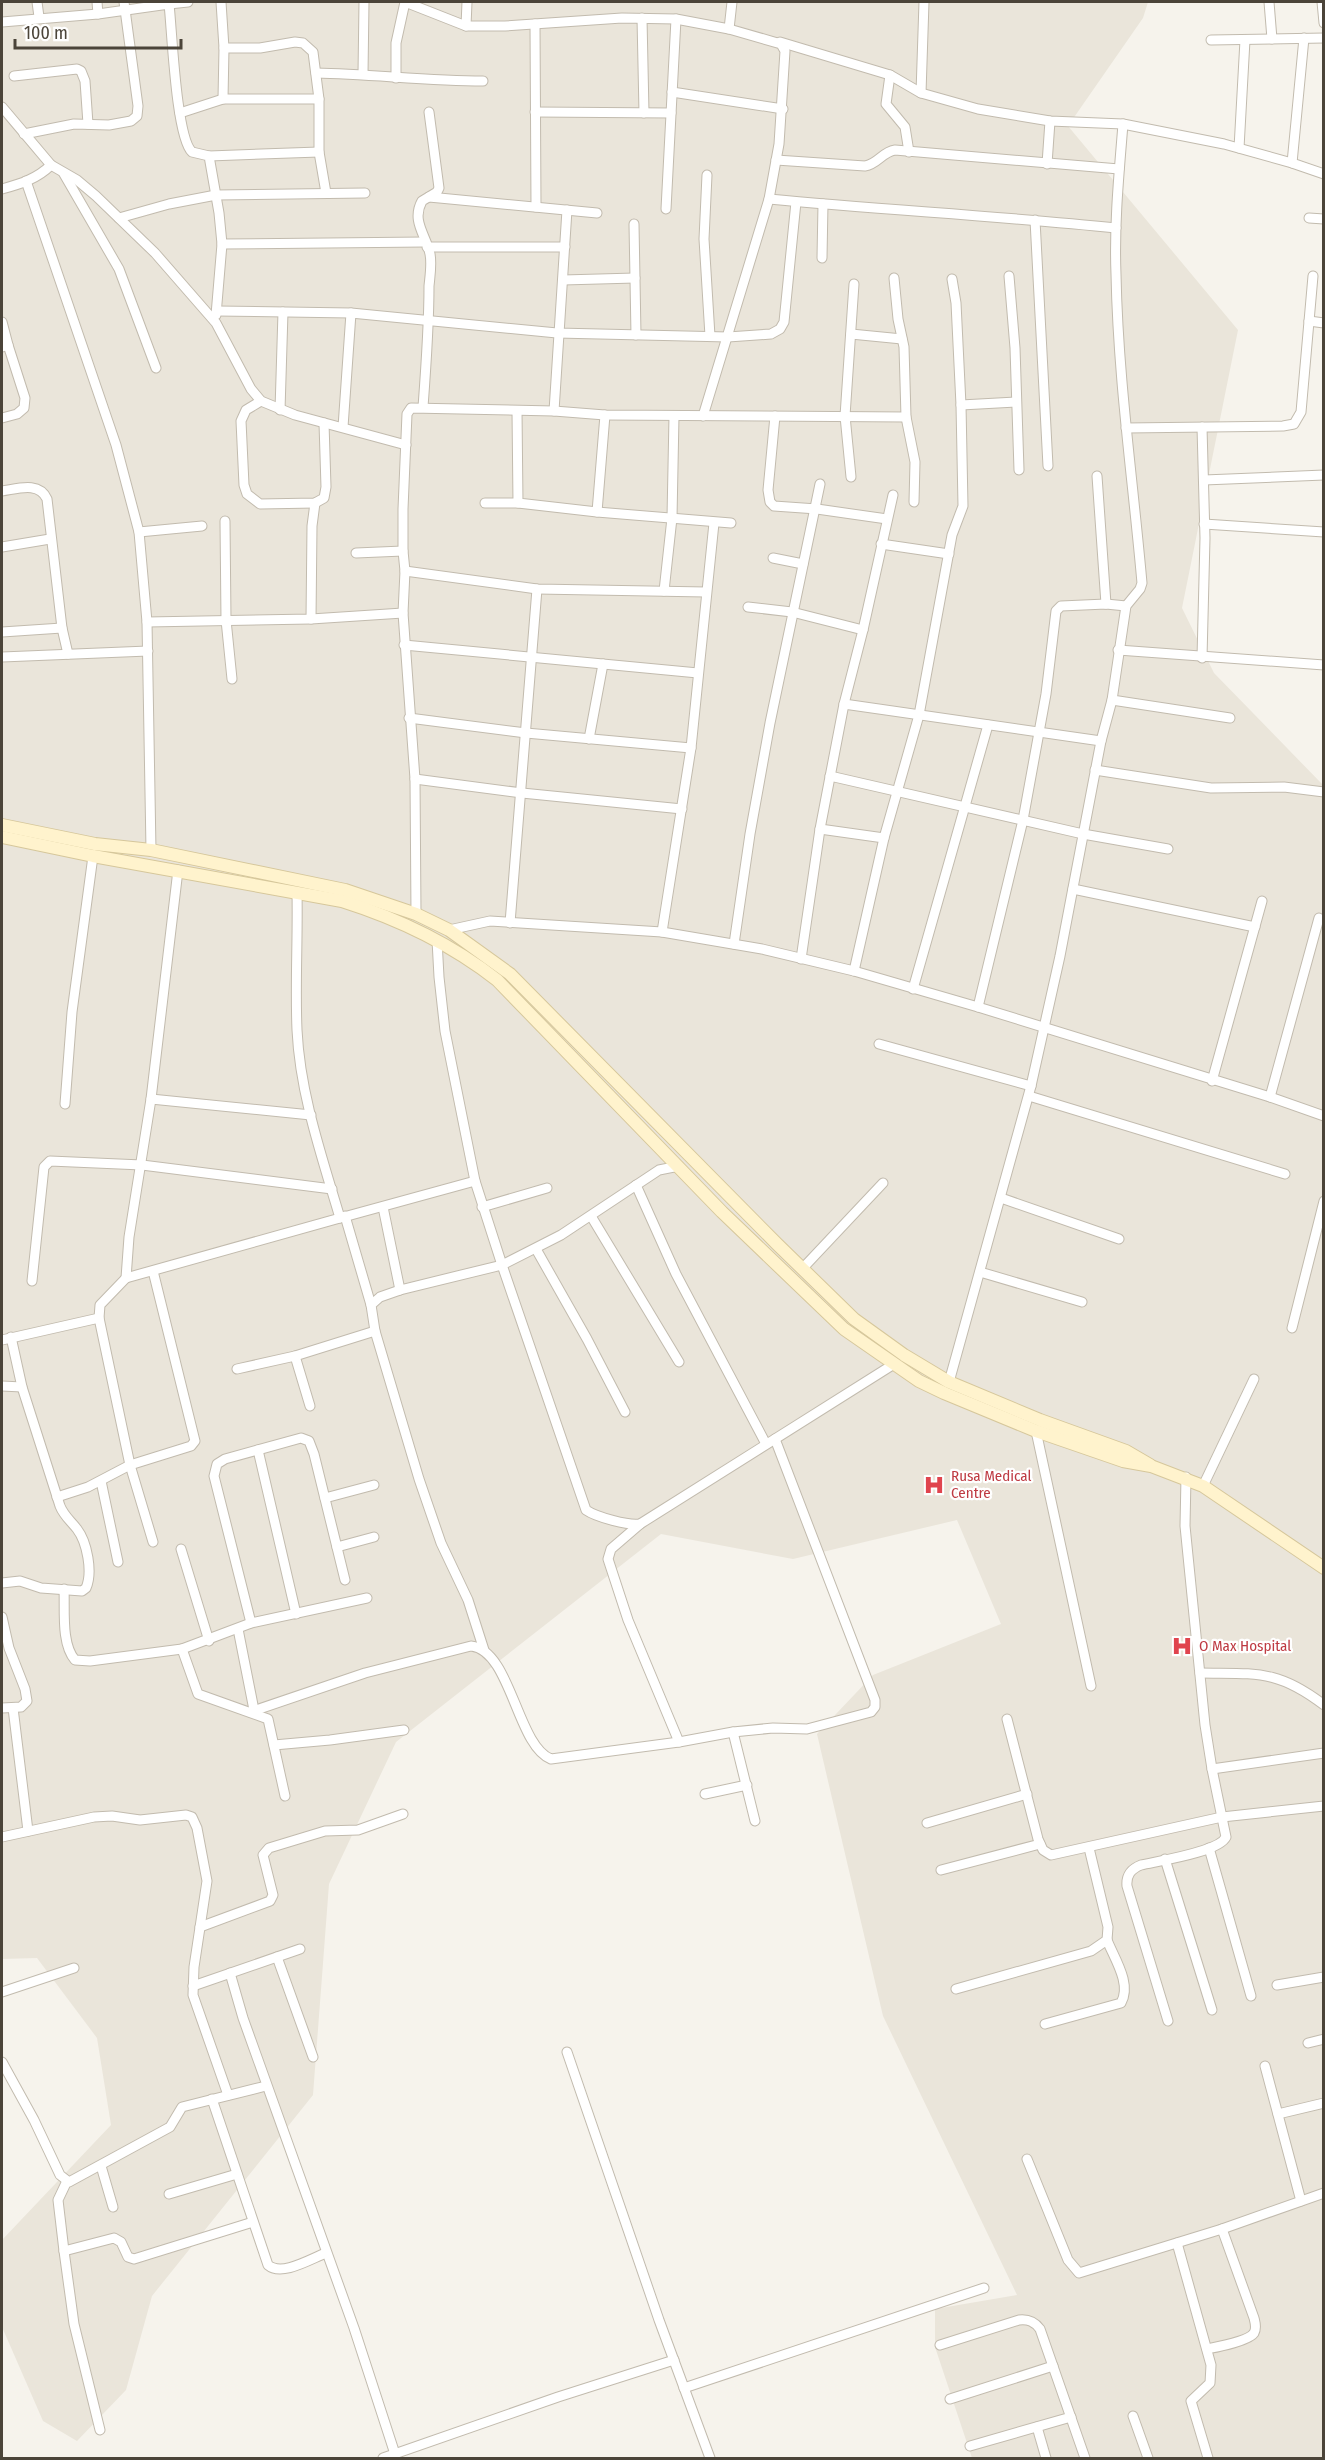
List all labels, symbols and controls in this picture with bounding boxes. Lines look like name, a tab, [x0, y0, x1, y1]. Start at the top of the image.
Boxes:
scale bar	[15, 12, 182, 50]
text: 100 m	[24, 22, 68, 44]
place label: Rusa Medical Centre	[951, 1467, 1032, 1502]
hospital icon: Rusa Medical Centre	[922, 1473, 946, 1497]
hospital icon: O Max Hospital	[1170, 1634, 1194, 1658]
place label: O Max Hospital	[1199, 1637, 1291, 1655]

